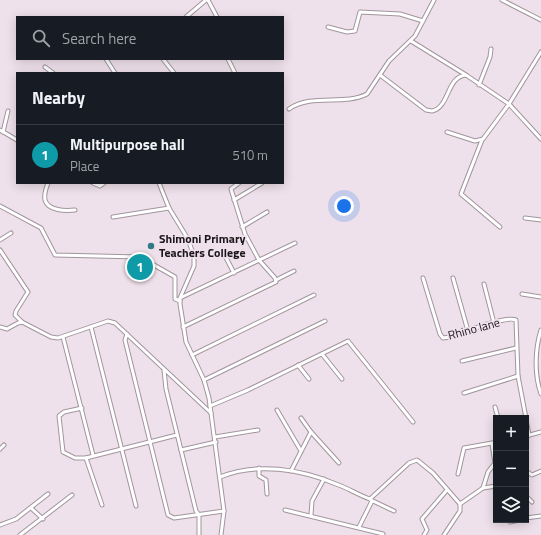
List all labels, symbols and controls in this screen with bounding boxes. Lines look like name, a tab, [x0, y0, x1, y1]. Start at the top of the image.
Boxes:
search box	[16, 16, 284, 60]
icon: search	[30, 27, 52, 49]
text: Search here	[62, 27, 136, 50]
text: Nearby	[32, 85, 85, 111]
text: Multipurpose hall	[70, 133, 185, 156]
text: 1	[41, 145, 49, 165]
text: 510 m	[232, 145, 268, 165]
text: Place	[70, 156, 99, 176]
your location	[334, 196, 354, 216]
place label: Shimoni Primary Teachers College	[159, 229, 246, 262]
marker: Shimoni Primary Teachers College	[146, 241, 156, 251]
pin: 1	[127, 252, 153, 282]
street label: Rhino lane	[446, 312, 502, 345]
map controls	[493, 415, 529, 523]
button: +	[493, 415, 529, 451]
button: −	[493, 451, 529, 487]
button: layers	[493, 487, 529, 523]

